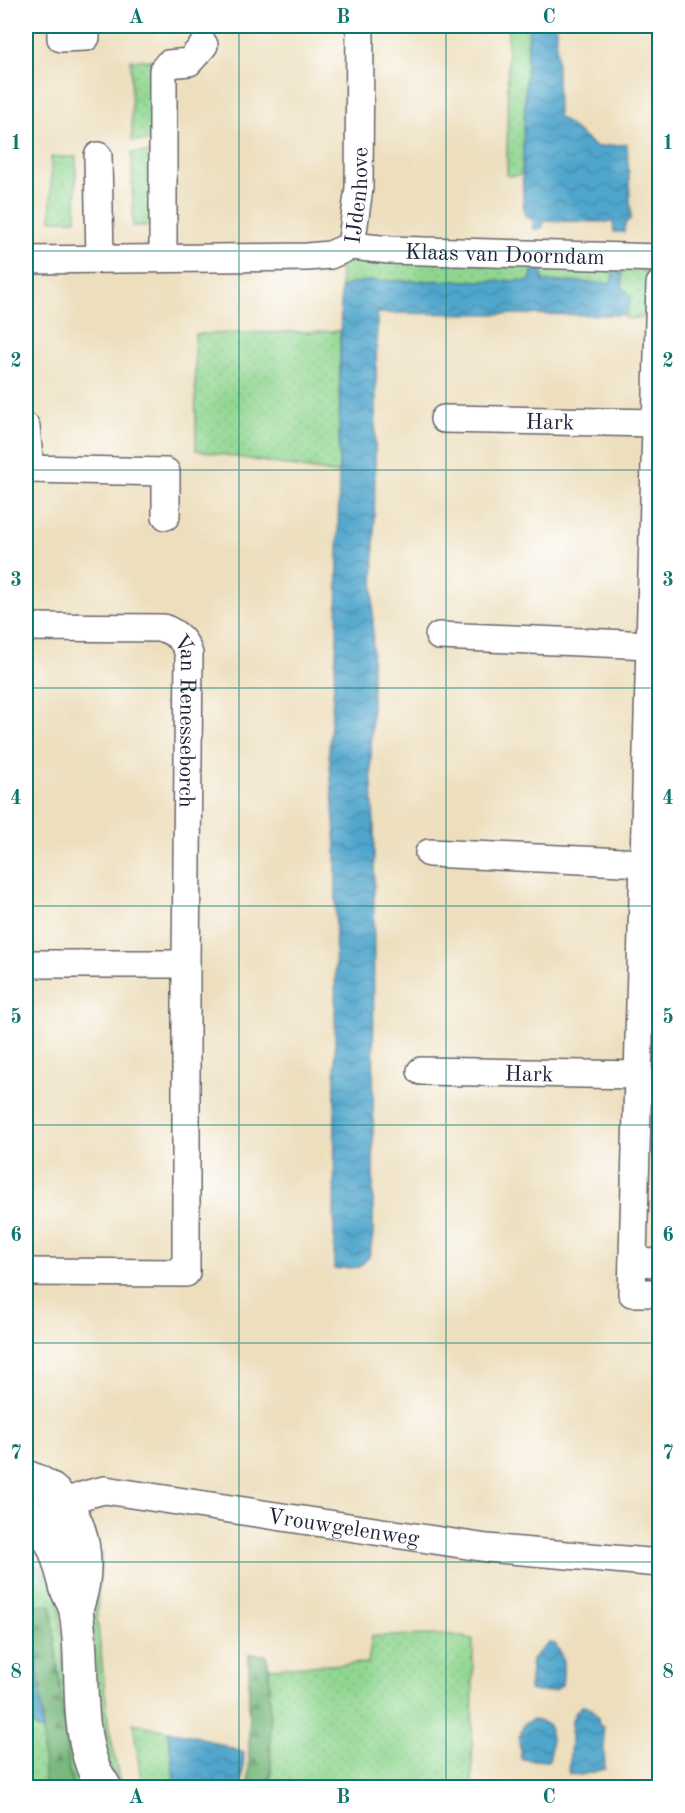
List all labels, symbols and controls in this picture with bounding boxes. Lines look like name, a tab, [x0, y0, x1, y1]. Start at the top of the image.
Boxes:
text: A	[128, 8, 144, 28]
text: B	[336, 8, 350, 28]
text: C	[542, 8, 556, 28]
text: 1	[10, 134, 22, 154]
text: 1	[662, 134, 674, 154]
street label: IJdenhove	[342, 147, 372, 245]
street label: Klaas van Doorndam	[405, 241, 605, 269]
text: 2	[10, 352, 22, 372]
text: 2	[662, 352, 674, 372]
street label: Hark	[525, 412, 574, 434]
text: 3	[10, 571, 22, 591]
text: 3	[662, 571, 674, 591]
street label: Van Renesseborch	[169, 631, 198, 808]
text: 4	[10, 789, 22, 809]
text: 4	[662, 789, 674, 809]
text: 5	[10, 1007, 22, 1028]
text: 5	[662, 1007, 674, 1028]
street label: Hark	[504, 1064, 553, 1086]
text: 6	[10, 1226, 22, 1246]
text: 6	[662, 1226, 674, 1246]
text: 7	[10, 1444, 22, 1464]
text: 7	[662, 1444, 674, 1464]
street label: Vrouwgelenweg	[265, 1506, 421, 1551]
text: 8	[10, 1663, 22, 1683]
text: 8	[662, 1663, 674, 1683]
text: A	[128, 1788, 144, 1808]
text: B	[336, 1788, 350, 1808]
text: C	[542, 1788, 556, 1808]

